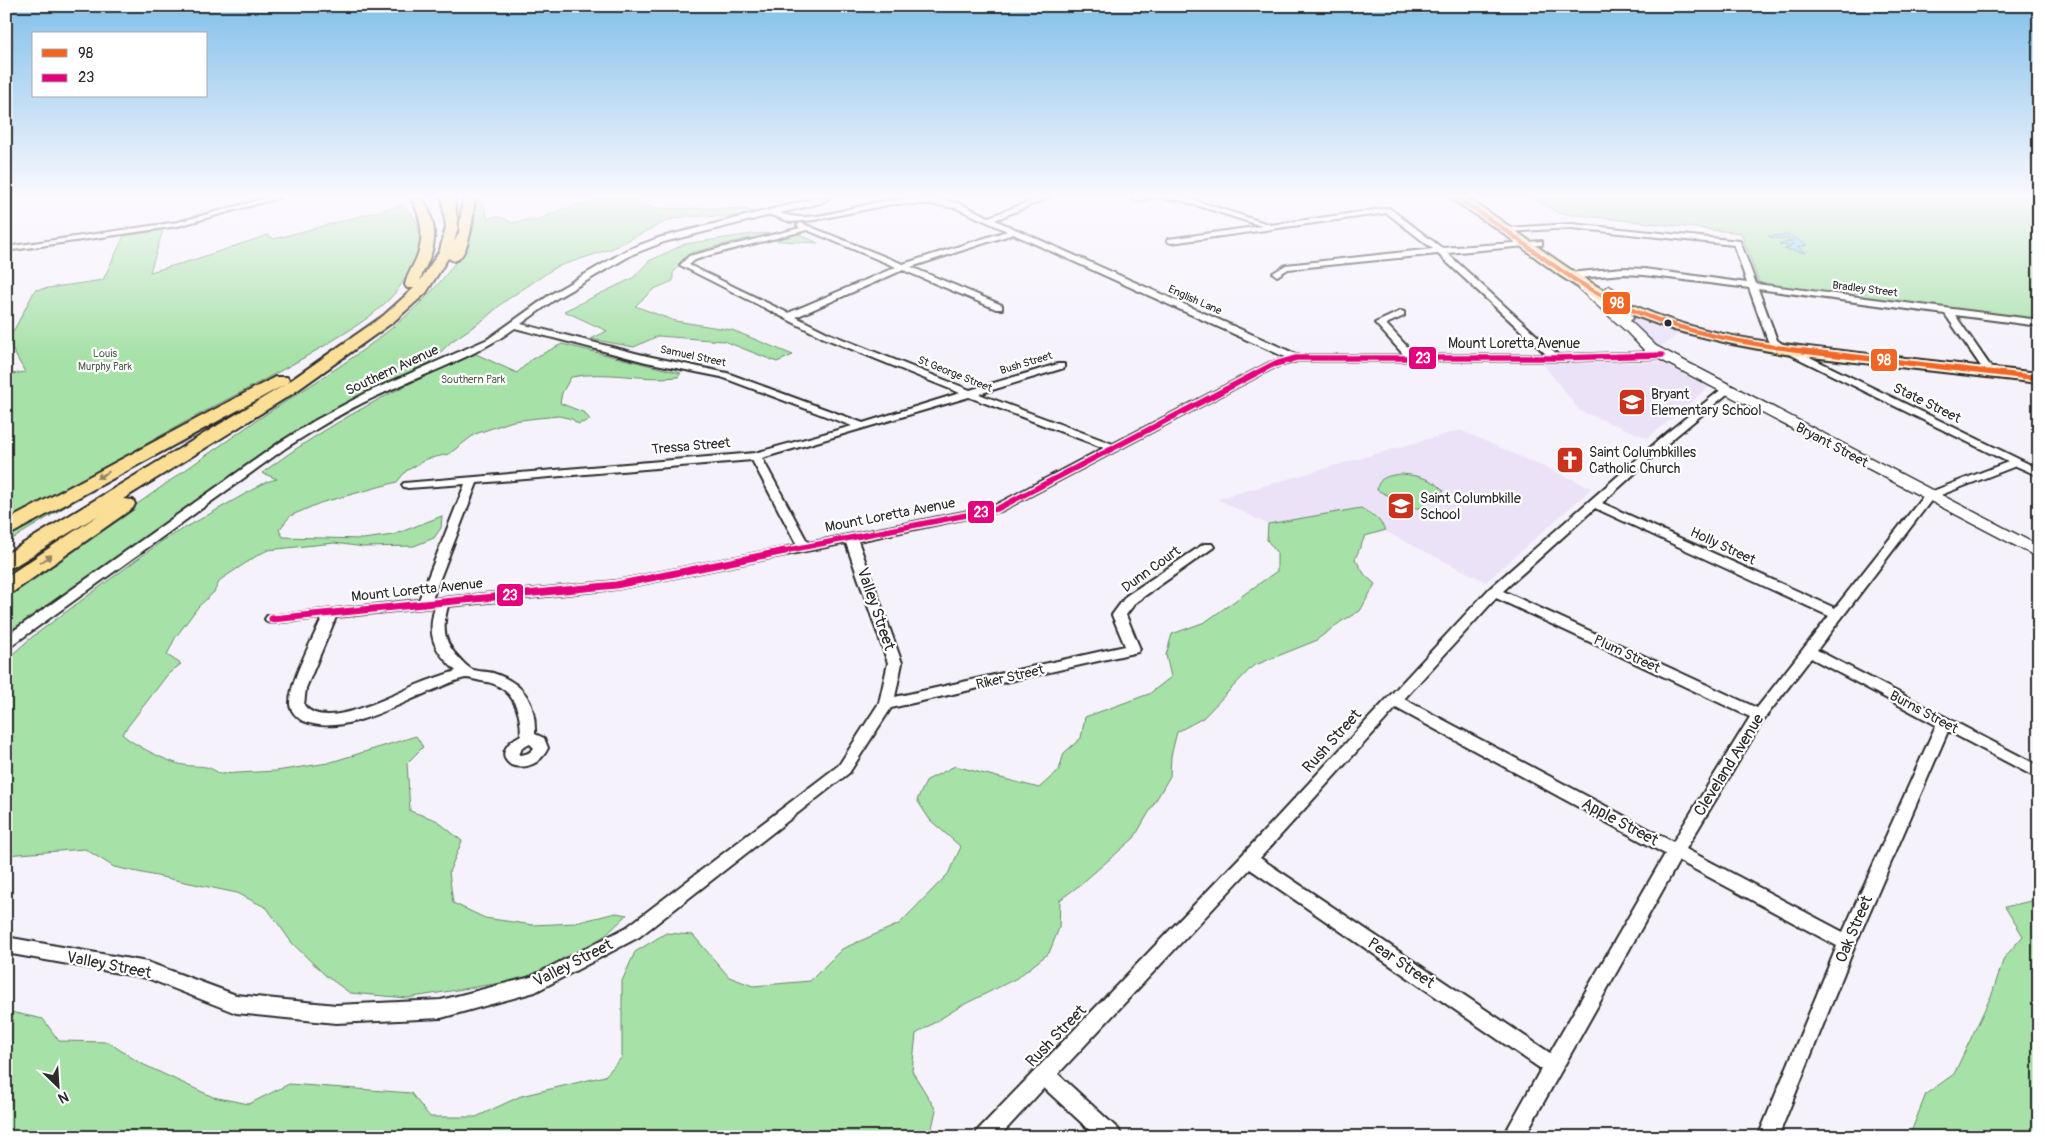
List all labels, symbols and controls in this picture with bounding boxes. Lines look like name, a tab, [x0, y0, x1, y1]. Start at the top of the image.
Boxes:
legend	[32, 32, 208, 98]
text: 98	[78, 44, 94, 63]
text: 23	[78, 68, 94, 87]
street label: Bradley Street	[1832, 279, 1899, 300]
street label: English Lane	[1166, 282, 1224, 318]
line badge: 98	[1602, 291, 1631, 315]
text: 98	[1610, 295, 1624, 312]
unlabelled marker	[1663, 318, 1673, 328]
street label: Mount Loretta Avenue	[1448, 335, 1580, 352]
street label: Southern Avenue	[343, 341, 441, 399]
street label: Samuel Street	[659, 343, 728, 369]
line badge: 23	[1408, 346, 1437, 370]
park label: Louis Murphy Park	[78, 347, 132, 373]
line badge: 98	[1870, 348, 1898, 372]
street label: Bush Street	[998, 349, 1054, 377]
text: 23	[1415, 350, 1431, 367]
text: 98	[1877, 352, 1891, 369]
street label: St George Street	[916, 353, 995, 395]
park label: Southern Park	[441, 373, 506, 386]
street label: State Street	[1890, 379, 1964, 427]
place label: Bryant Elementary School	[1651, 386, 1762, 419]
school or university icon: Bryant Elementary School	[1617, 387, 1647, 417]
street label: Bryant Street	[1793, 419, 1871, 471]
street label: Tressa Street	[651, 434, 731, 458]
place label: Saint Columbkilles Catholic Church	[1589, 444, 1697, 477]
church icon: Saint Columbkilles Catholic Church	[1555, 445, 1585, 475]
one-way arrow	[96, 471, 110, 479]
place label: Saint Columbkille School	[1420, 490, 1521, 523]
school or university icon: Saint Columbkille School	[1386, 491, 1416, 521]
street label: Mount Loretta Avenue	[824, 494, 957, 536]
line badge: 23	[967, 500, 995, 524]
text: 23	[973, 504, 989, 521]
street label: Holly Street	[1688, 523, 1759, 569]
street label: Dunn Court	[1118, 542, 1184, 596]
one-way arrow	[40, 554, 53, 564]
street label: Valley Street	[853, 565, 900, 654]
street label: Mount Loretta Avenue	[350, 575, 484, 605]
line badge: 23	[496, 583, 524, 607]
text: 23	[502, 587, 518, 604]
street label: Plum Street	[1591, 631, 1663, 677]
street label: Riker Street	[974, 661, 1046, 693]
street label: Burns Street	[1887, 687, 1961, 737]
street label: Rush Street	[1298, 705, 1366, 777]
street label: Cleveland Avenue	[1690, 710, 1769, 820]
street label: Apple Street	[1578, 793, 1662, 851]
street label: Oak Street	[1831, 892, 1877, 966]
street label: Pear Street	[1364, 933, 1439, 993]
street label: Valley Street	[530, 934, 616, 991]
street label: Valley Street	[65, 947, 154, 983]
street label: Rush Street	[1021, 1000, 1091, 1071]
north arrow	[32, 1060, 82, 1110]
text: N	[55, 1088, 71, 1107]

